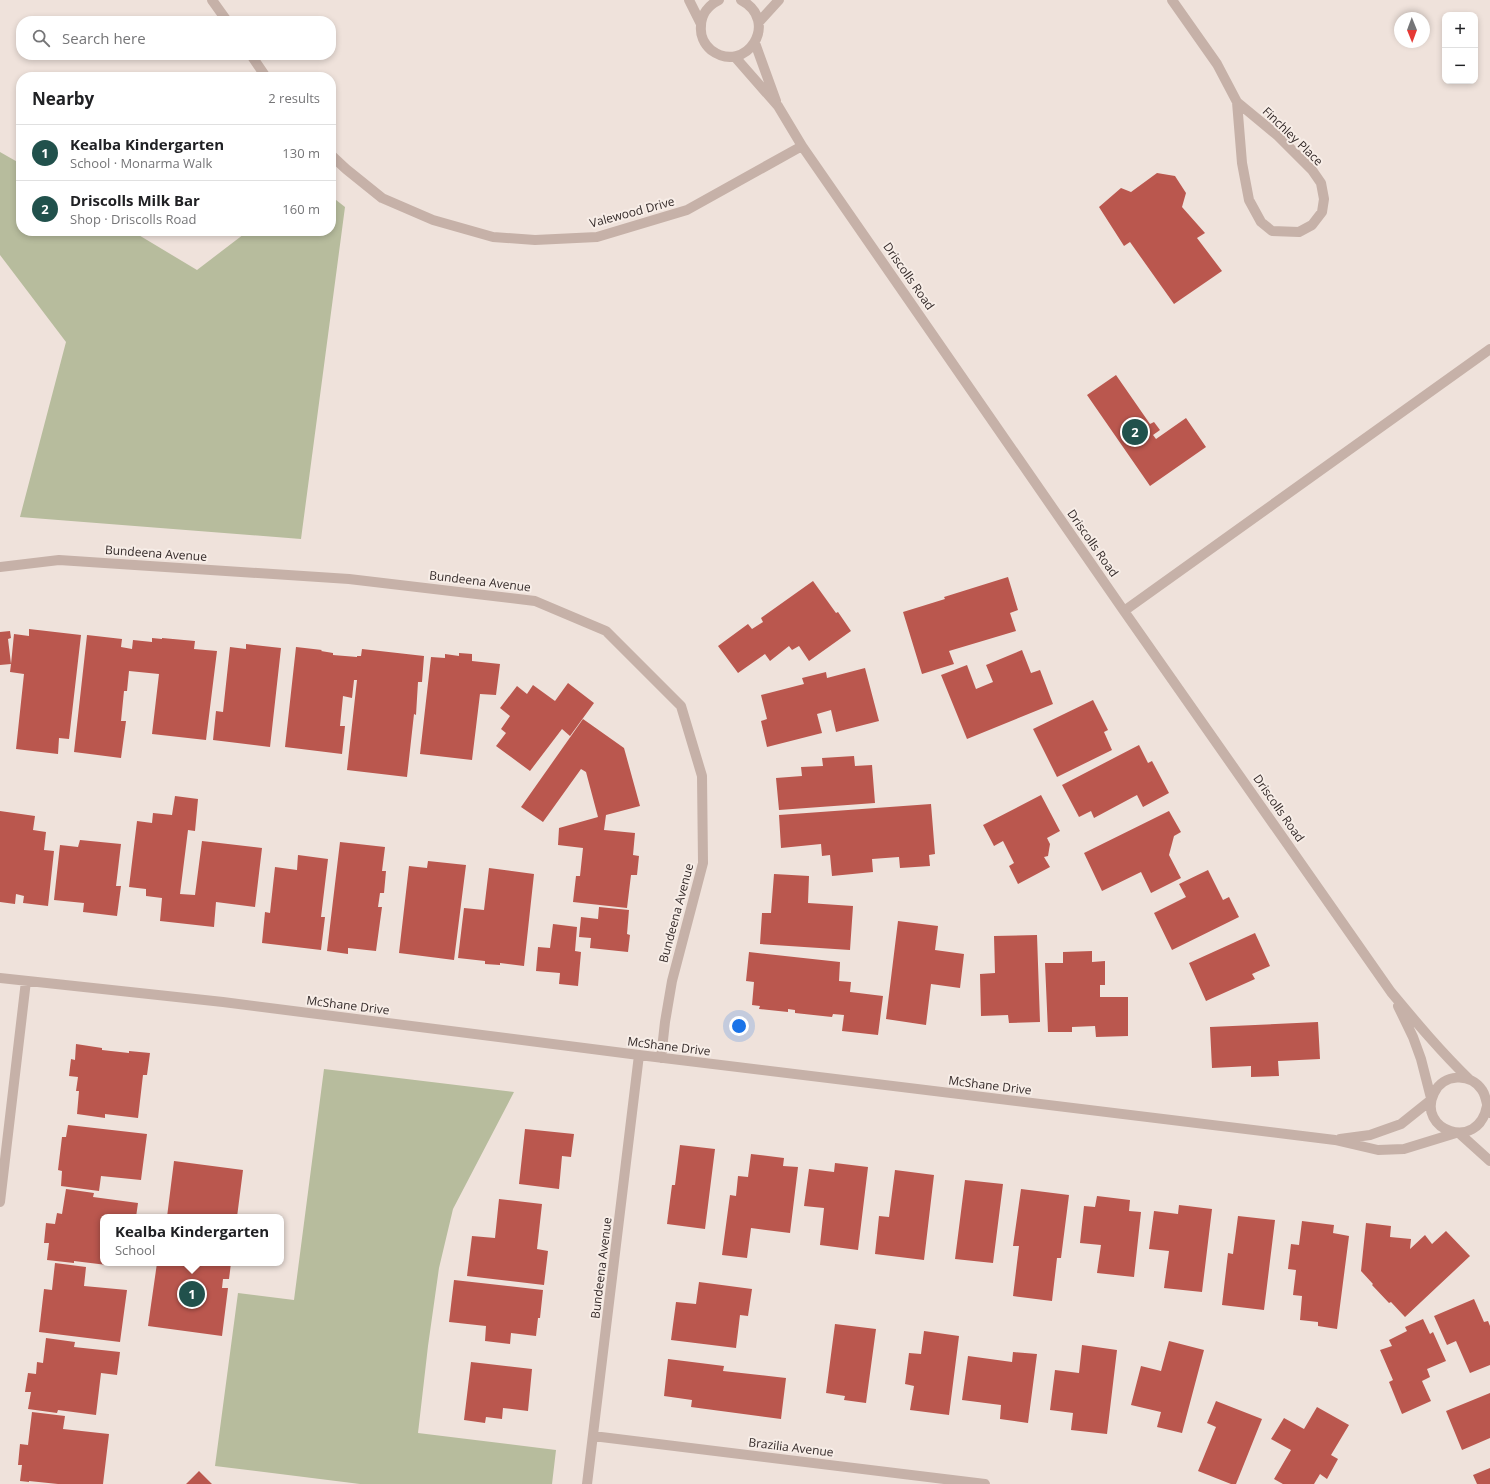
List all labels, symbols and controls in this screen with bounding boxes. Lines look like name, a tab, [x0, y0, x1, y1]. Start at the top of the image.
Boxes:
north arrow	[1394, 12, 1430, 48]
map controls	[1442, 12, 1478, 84]
button: +	[1442, 12, 1478, 48]
search box	[16, 16, 336, 60]
icon: search	[30, 27, 52, 49]
text: Search here	[62, 28, 146, 48]
button: −	[1442, 48, 1478, 84]
text: Nearby	[32, 87, 94, 110]
text: 2 results	[268, 89, 320, 107]
street label: Finchley Place	[1259, 103, 1327, 169]
text: Kealba Kindergarten	[70, 134, 224, 154]
text: 1	[41, 144, 49, 162]
text: 130 m	[282, 144, 320, 162]
text: School · Monarma Walk	[70, 154, 212, 172]
text: Driscolls Milk Bar	[70, 190, 200, 210]
street label: Valewood Drive	[588, 192, 677, 231]
text: 2	[41, 200, 49, 218]
text: 160 m	[282, 200, 320, 218]
text: Shop · Driscolls Road	[70, 210, 196, 228]
street label: Driscolls Road	[879, 239, 939, 313]
pin: 2	[1122, 417, 1148, 447]
street label: Driscolls Road	[1063, 506, 1123, 580]
street label: Bundeena Avenue	[104, 541, 208, 565]
street label: Bundeena Avenue	[428, 566, 532, 596]
street label: Driscolls Road	[1249, 771, 1309, 845]
street label: Bundeena Avenue	[655, 861, 698, 965]
street label: McShane Drive	[305, 991, 391, 1019]
your location	[729, 1016, 749, 1036]
street label: McShane Drive	[626, 1032, 712, 1060]
street label: McShane Drive	[947, 1071, 1033, 1099]
popup	[100, 1214, 284, 1266]
street label: Bundeena Avenue	[586, 1216, 616, 1320]
text: Kealba Kindergarten	[115, 1221, 269, 1241]
text: School	[115, 1241, 155, 1259]
pin: 1	[179, 1279, 205, 1309]
street label: Brazilia Avenue	[747, 1433, 835, 1461]

